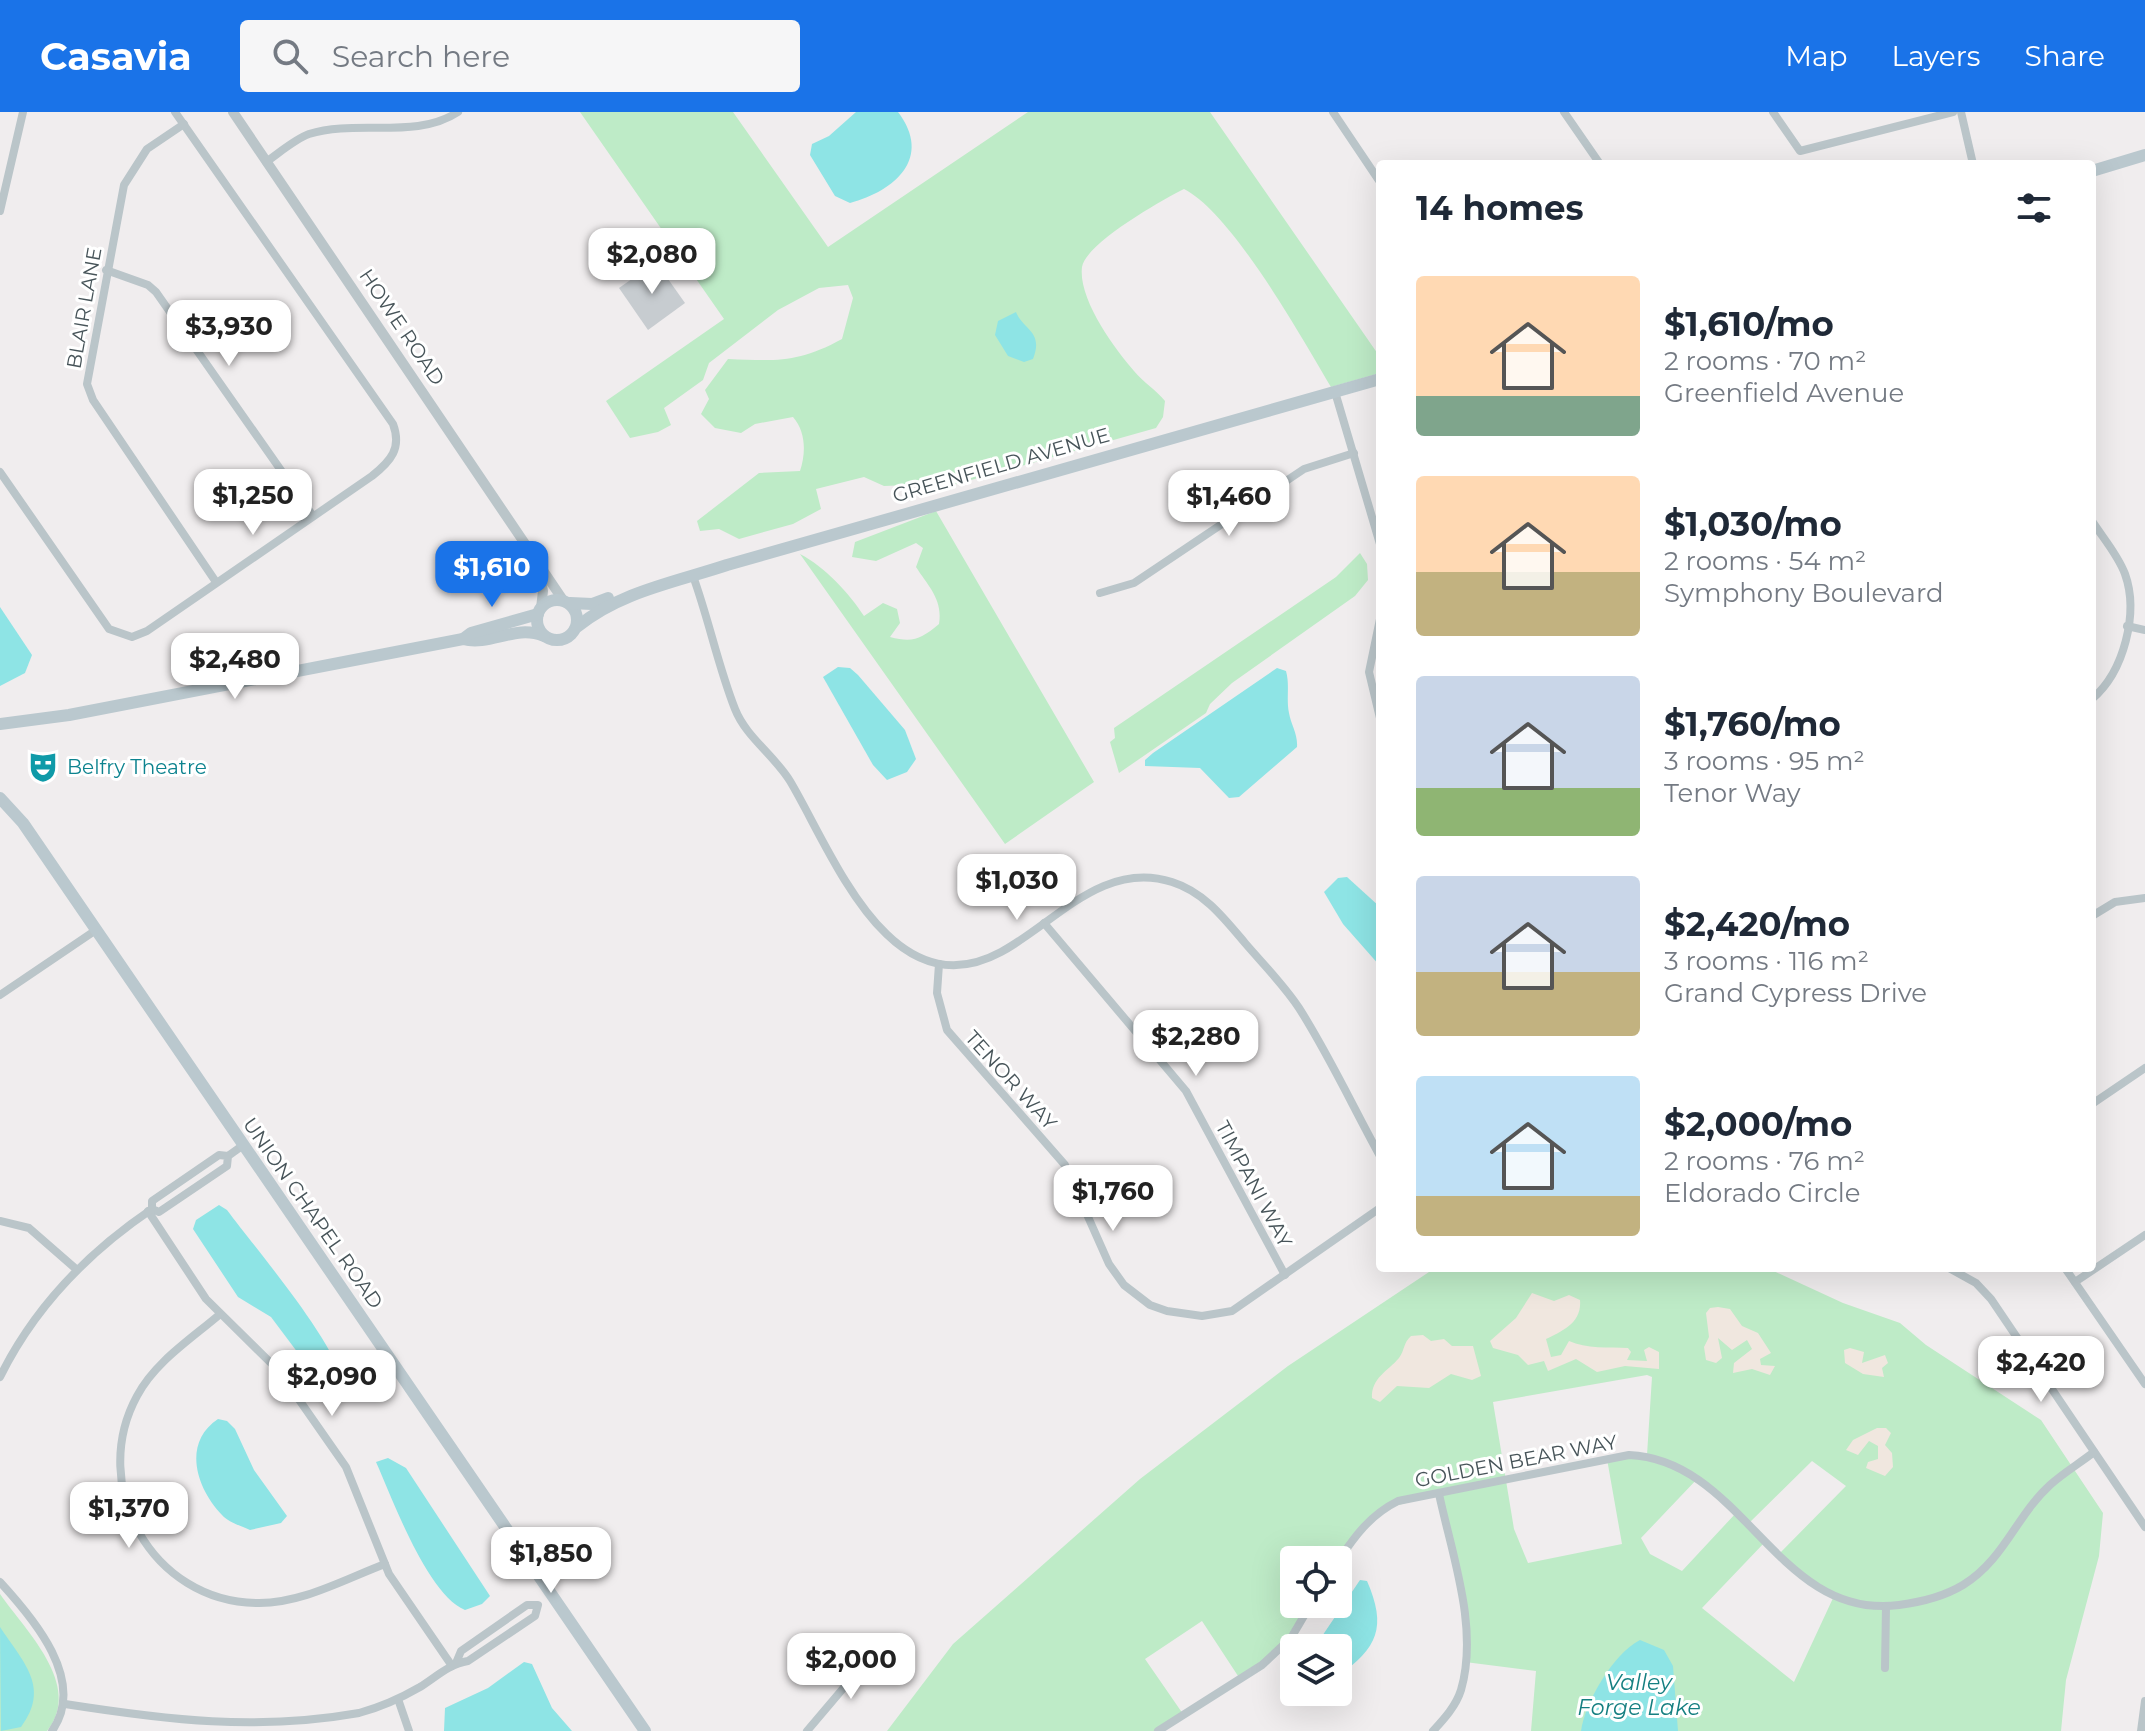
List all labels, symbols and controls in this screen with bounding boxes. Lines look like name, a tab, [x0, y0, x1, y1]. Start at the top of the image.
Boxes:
search box	[240, 20, 800, 92]
text: Casavia	[40, 33, 192, 80]
icon: search	[268, 34, 312, 78]
text: Search here	[332, 38, 510, 75]
text: Map	[1785, 39, 1848, 73]
text: Layers	[1892, 39, 1981, 73]
text: Share	[2025, 39, 2105, 73]
icon: filters	[2012, 186, 2056, 230]
text: 14 homes	[1416, 187, 1584, 229]
pin: $2,080	[587, 228, 717, 296]
text: $2,080	[606, 238, 698, 270]
street label: BLAIR LANE	[62, 245, 106, 371]
street label: HOWE ROAD	[354, 264, 450, 390]
pin: $3,930	[164, 300, 294, 368]
text: $1,610/mo	[1664, 303, 1834, 345]
icon: home	[1480, 308, 1576, 404]
text: $3,930	[185, 310, 273, 342]
text: 2 rooms · 70 m²	[1664, 345, 1866, 377]
text: Greenfield Avenue	[1664, 377, 1904, 409]
street label: GREENFIELD AVENUE	[890, 422, 1112, 508]
pin: $1,250	[188, 469, 318, 537]
pin: $1,460	[1164, 470, 1294, 538]
text: $1,250	[212, 479, 294, 511]
text: $1,460	[1186, 480, 1272, 512]
text: $1,030/mo	[1664, 503, 1842, 545]
icon: home	[1480, 508, 1576, 604]
pin: $1,610	[427, 541, 557, 609]
text: 2 rooms · 54 m²	[1664, 545, 1866, 577]
text: $1,610	[453, 551, 531, 583]
text: Symphony Boulevard	[1664, 577, 1944, 609]
pin: $2,480	[170, 633, 300, 701]
text: $2,480	[189, 643, 281, 675]
text: $1,760/mo	[1664, 703, 1841, 745]
icon: home	[1480, 708, 1576, 804]
text: 3 rooms · 95 m²	[1664, 745, 1865, 777]
theatre icon: Belfry Theatre	[26, 750, 60, 784]
place label: Belfry Theatre	[67, 755, 207, 779]
text: Tenor Way	[1664, 777, 1801, 809]
pin: $1,030	[952, 854, 1082, 922]
text: $1,030	[975, 864, 1059, 896]
text: $2,420/mo	[1664, 903, 1850, 945]
icon: home	[1480, 908, 1576, 1004]
text: 3 rooms · 116 m²	[1664, 945, 1869, 977]
text: Grand Cypress Drive	[1664, 977, 1927, 1009]
pin: $2,280	[1131, 1010, 1261, 1078]
text: $2,280	[1151, 1020, 1241, 1052]
street label: TENOR WAY	[960, 1025, 1062, 1135]
text: $2,000/mo	[1664, 1103, 1852, 1145]
icon: home	[1480, 1108, 1576, 1204]
street label: UNION CHAPEL ROAD	[238, 1113, 388, 1313]
street label: TIMPANI WAY	[1211, 1117, 1297, 1252]
text: 2 rooms · 76 m²	[1664, 1145, 1865, 1177]
pin: $1,760	[1048, 1165, 1178, 1233]
text: $1,760	[1072, 1175, 1154, 1207]
text: Eldorado Circle	[1664, 1177, 1860, 1209]
pin: $2,420	[1976, 1336, 2106, 1404]
text: $2,420	[1996, 1346, 2086, 1378]
pin: $2,090	[267, 1350, 397, 1418]
text: $2,090	[287, 1360, 377, 1392]
street label: GOLDEN BEAR WAY	[1413, 1430, 1619, 1492]
pin: $1,370	[64, 1482, 194, 1550]
text: $1,370	[88, 1492, 170, 1524]
pin: $1,850	[486, 1527, 616, 1595]
text: $1,850	[509, 1537, 593, 1569]
map controls	[1280, 1546, 1352, 1706]
button: locate	[1280, 1546, 1352, 1618]
pin: $2,000	[786, 1633, 916, 1701]
button: layers	[1280, 1634, 1352, 1706]
text: $2,000	[805, 1643, 897, 1675]
water label: Valley Forge Lake	[1577, 1669, 1701, 1721]

